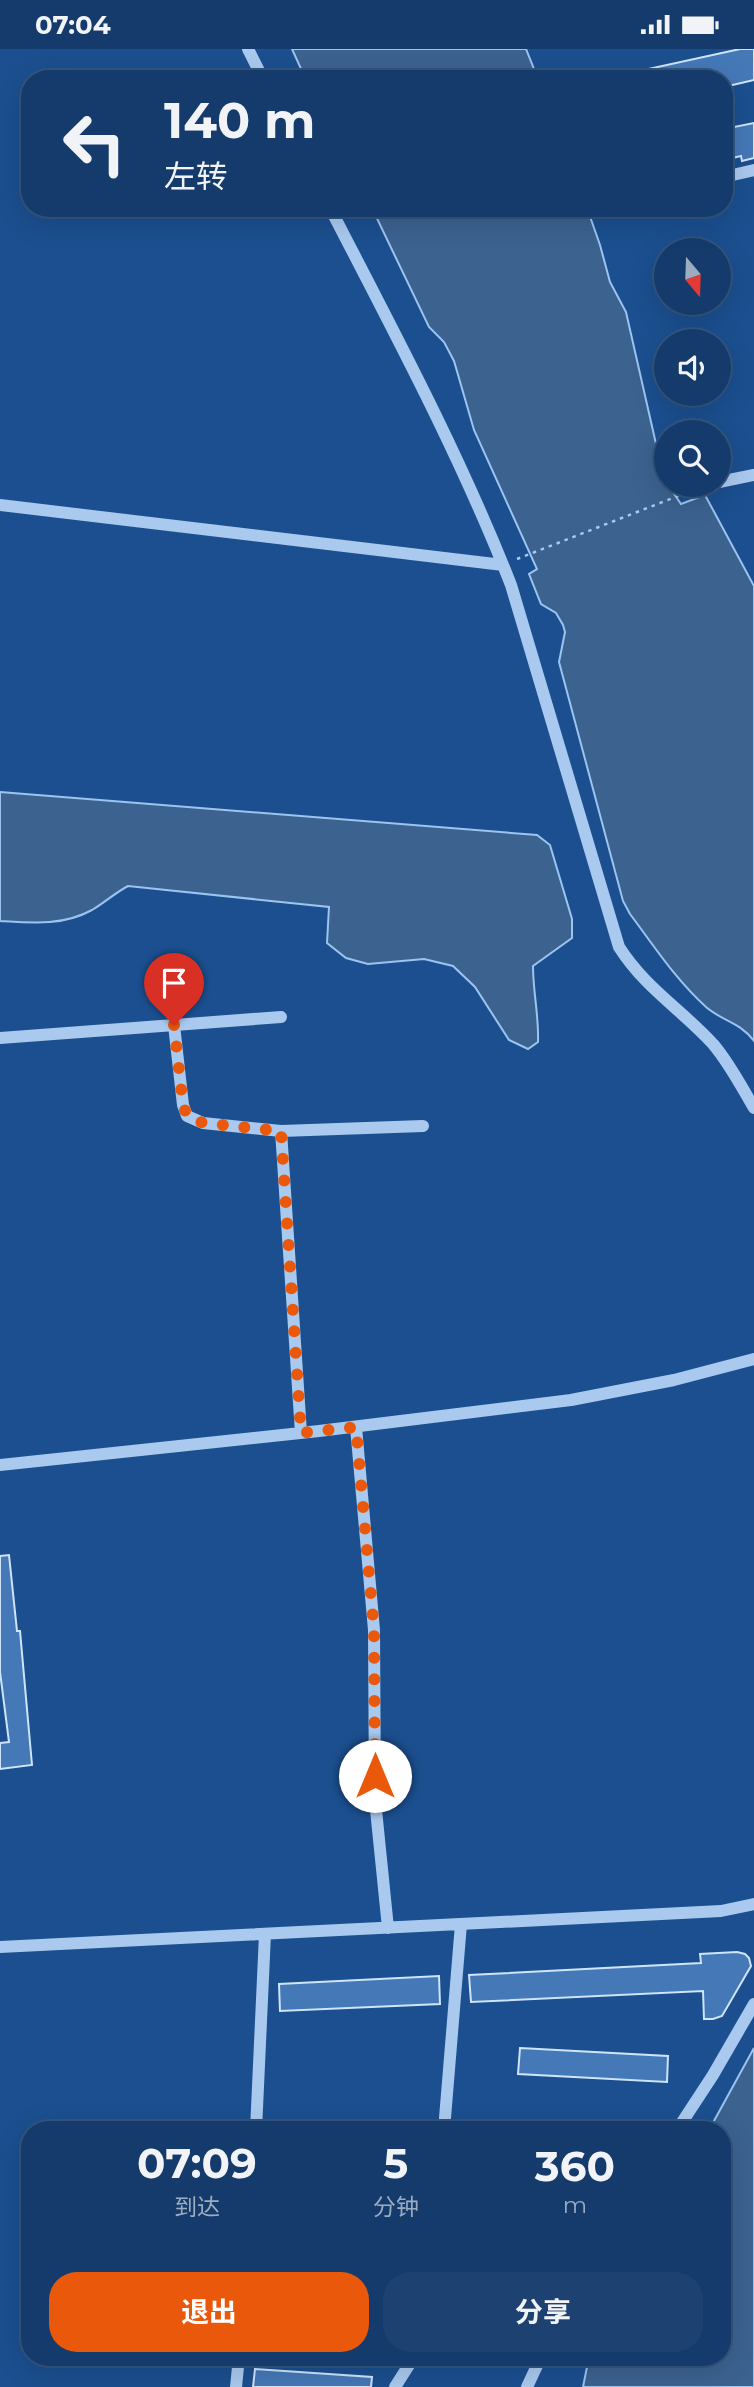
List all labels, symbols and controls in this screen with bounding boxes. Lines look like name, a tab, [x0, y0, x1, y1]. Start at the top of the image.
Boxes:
text: 07:04	[35, 9, 111, 41]
text: 140 m	[164, 91, 316, 150]
icon: left	[49, 98, 140, 189]
text: 左转	[164, 157, 228, 196]
north arrow	[654, 238, 732, 315]
map controls	[654, 238, 731, 497]
button: sound	[654, 329, 731, 406]
button: search	[654, 420, 731, 497]
pin	[144, 953, 204, 1025]
icon: arrive	[155, 964, 193, 1002]
position arrow	[338, 1739, 412, 1813]
text: 07:09	[137, 2137, 257, 2189]
text: 5	[383, 2137, 408, 2189]
text: 360	[535, 2140, 615, 2192]
text: m	[563, 2191, 587, 2219]
text: 到达	[174, 2193, 220, 2221]
text: 分钟	[373, 2193, 419, 2221]
button: 退出	[49, 2272, 369, 2352]
button: 分享	[383, 2272, 703, 2352]

